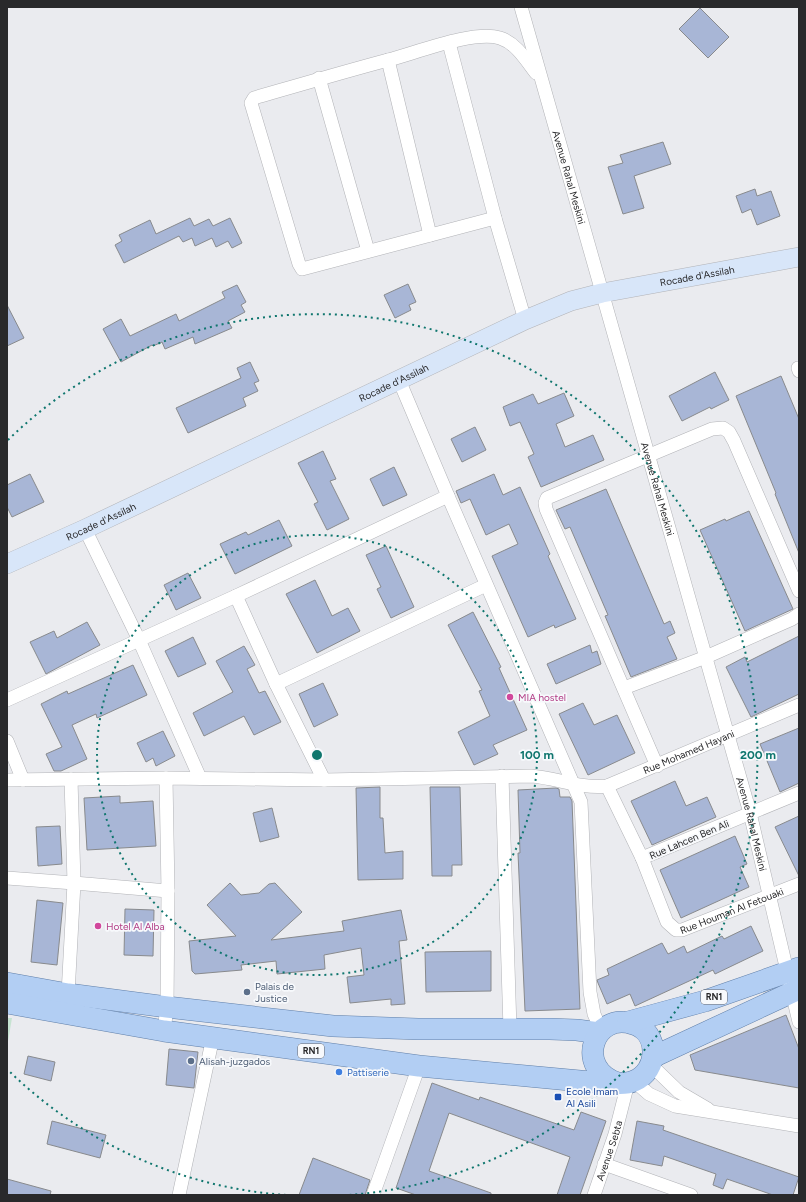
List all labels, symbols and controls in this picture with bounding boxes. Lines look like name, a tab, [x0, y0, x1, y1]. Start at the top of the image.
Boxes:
street label: Avenue Rahal Meskini	[549, 129, 588, 226]
street label: Rocade d'Assilah	[659, 263, 736, 289]
street label: Rocade d'Assilah	[357, 361, 431, 405]
street label: Avenue Rahal Meskini	[638, 441, 677, 537]
street label: Rocade d'Assilah	[64, 500, 138, 544]
place label: MIA hostel	[518, 691, 566, 704]
marker: MIA hostel	[505, 692, 515, 702]
street label: Rue Mohamed Hayani	[641, 727, 736, 777]
centre of rings	[310, 748, 324, 762]
text: 100 m	[520, 748, 554, 762]
text: 200 m	[740, 748, 776, 762]
street label: Avenue Rahal Meskini	[733, 775, 769, 873]
street label: Rue Lahcen Ben Ali	[647, 817, 731, 862]
street label: Rue Houman Al Fetouaki	[678, 885, 785, 937]
place label: Hotel Al Alba	[106, 920, 165, 933]
marker: Hotel Al Alba	[93, 921, 103, 931]
place label: Palais de Justice	[255, 980, 294, 1005]
marker: Palais de Justice	[242, 987, 252, 997]
road number: RN1	[701, 990, 727, 1004]
road number: RN1	[298, 1044, 324, 1058]
place label: Alisah-juzgados	[199, 1055, 271, 1068]
marker: Alisah-juzgados	[186, 1056, 196, 1066]
place label: Pattiserie	[347, 1066, 389, 1079]
marker: Pattiserie	[334, 1067, 344, 1077]
place label: Ecole Imam Al Asili	[566, 1085, 618, 1110]
marker: Ecole Imam Al Asili	[553, 1092, 563, 1102]
street label: Avenue Sebta	[593, 1119, 625, 1182]

